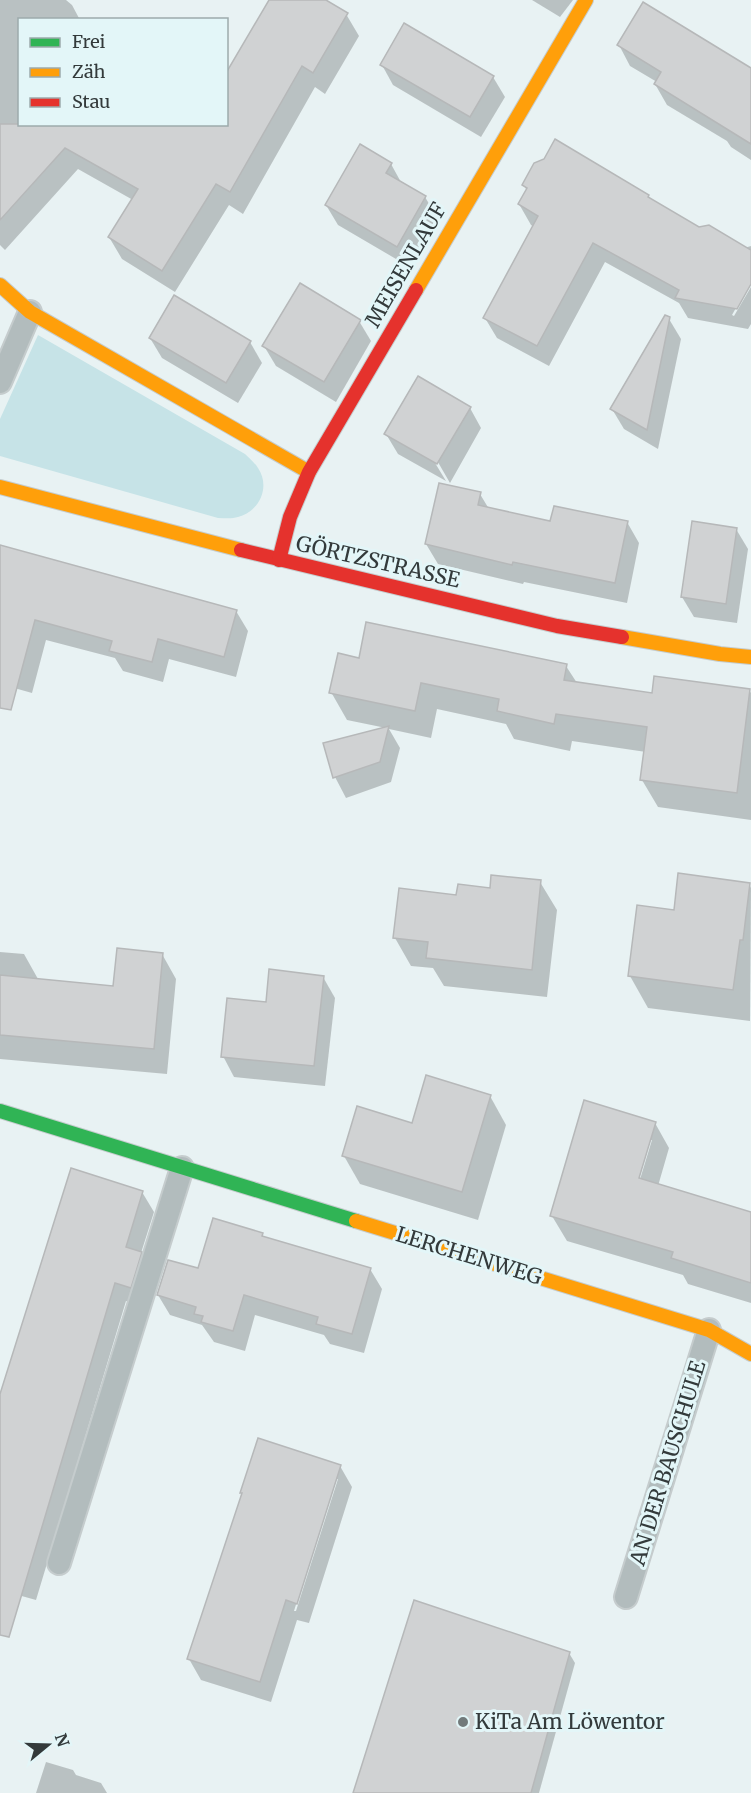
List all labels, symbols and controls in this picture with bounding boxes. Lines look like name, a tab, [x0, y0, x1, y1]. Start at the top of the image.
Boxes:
legend	[18, 18, 228, 126]
text: Frei	[72, 30, 106, 53]
text: Zäh	[72, 60, 106, 83]
text: Stau	[72, 90, 110, 113]
street label: MEISENLAUF	[359, 198, 452, 332]
street label: GÖRTZSTRASSE	[293, 530, 463, 594]
street label: LERCHENWEG	[393, 1220, 546, 1291]
street label: AN DER BAUSCHULE	[623, 1357, 712, 1569]
place label: KiTa Am Löwentor	[475, 1708, 665, 1735]
north arrow	[18, 1715, 78, 1775]
marker: KiTa Am Löwentor	[456, 1715, 470, 1729]
text: N	[51, 1731, 74, 1750]

